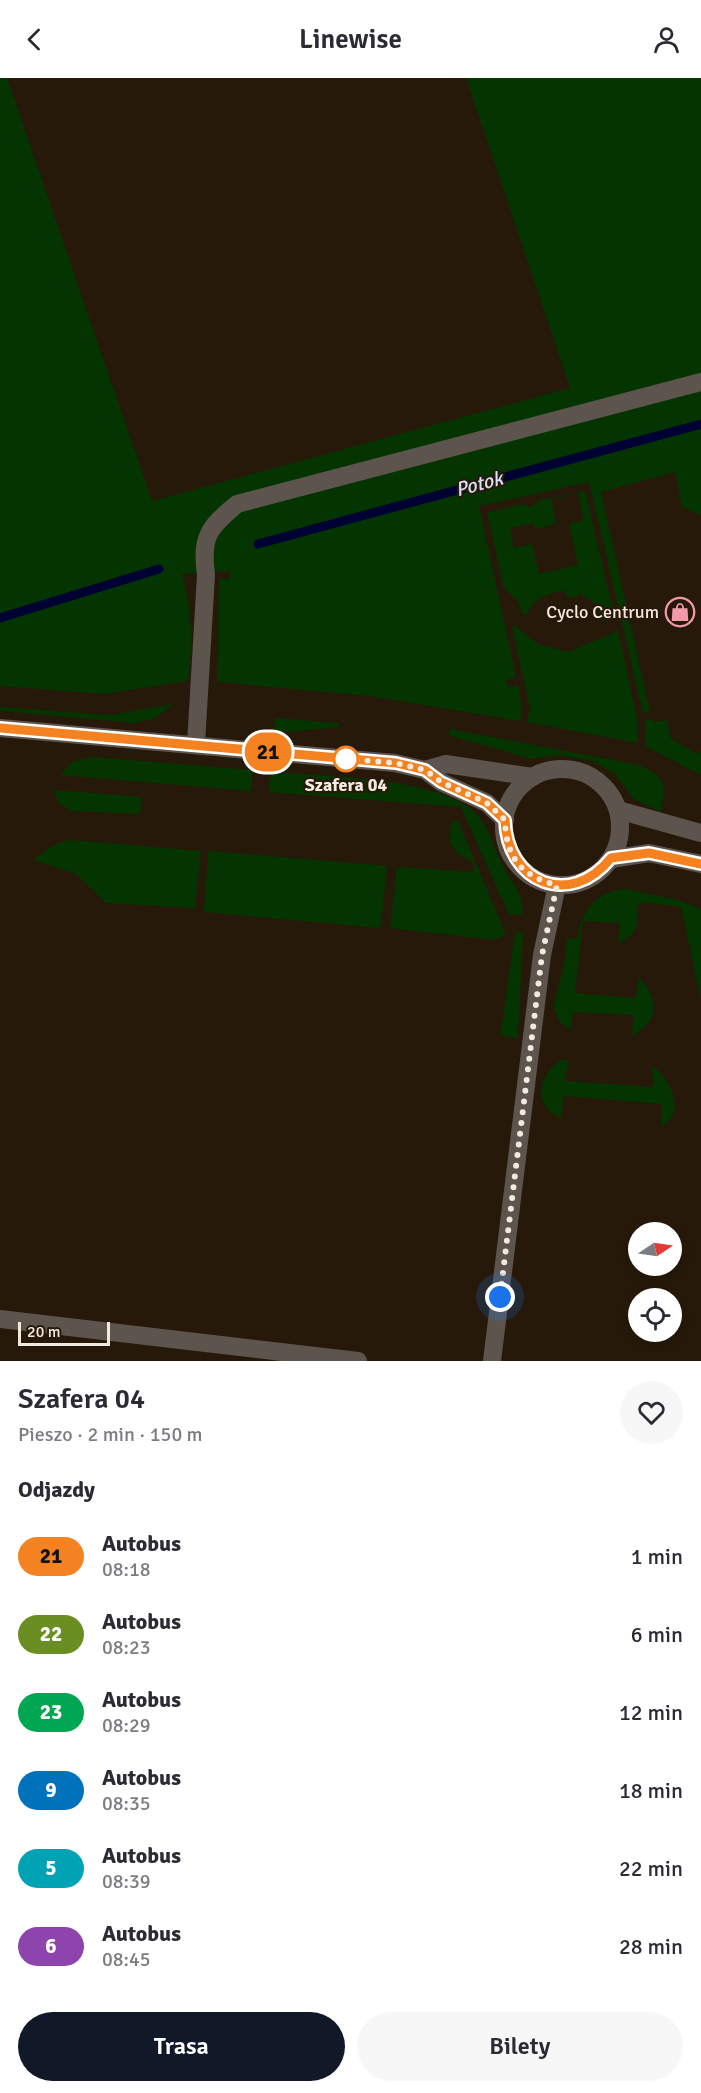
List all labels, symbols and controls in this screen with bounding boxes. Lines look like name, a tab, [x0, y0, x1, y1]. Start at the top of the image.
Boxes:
icon: back	[18, 23, 51, 56]
text: Linewise	[299, 23, 402, 56]
icon: person	[650, 23, 683, 56]
water label: Potok	[452, 465, 507, 502]
shop icon: Cyclo Centrum	[664, 596, 696, 628]
place label: Cyclo Centrum	[546, 601, 659, 623]
line badge: 21	[241, 732, 295, 772]
text: 21	[257, 739, 279, 765]
marker: Szafera 04	[333, 746, 359, 772]
place label: Szafera 04	[305, 774, 387, 796]
north arrow	[628, 1222, 682, 1276]
map controls	[628, 1222, 682, 1342]
your location	[485, 1282, 515, 1312]
button: locate	[628, 1288, 682, 1342]
scale bar	[18, 1319, 110, 1346]
text: 20 m	[27, 1322, 61, 1342]
button: heart	[620, 1381, 683, 1444]
text: Szafera 04	[18, 1382, 145, 1416]
text: Pieszo · 2 min · 150 m	[18, 1422, 203, 1447]
text: Odjazdy	[18, 1476, 95, 1503]
text: Autobus	[102, 1530, 181, 1557]
text: 21	[40, 1543, 62, 1569]
text: 1 min	[631, 1543, 683, 1570]
text: 08:18	[102, 1557, 151, 1582]
text: Autobus	[102, 1608, 181, 1635]
text: 22	[40, 1621, 62, 1647]
text: 6 min	[631, 1621, 683, 1648]
text: 08:23	[102, 1635, 151, 1660]
text: Autobus	[102, 1686, 181, 1713]
text: 23	[40, 1699, 62, 1725]
text: 12 min	[619, 1699, 683, 1726]
text: 08:29	[102, 1713, 151, 1738]
text: Autobus	[102, 1764, 181, 1791]
text: 9	[45, 1777, 57, 1803]
text: 18 min	[619, 1777, 683, 1804]
text: 08:35	[102, 1791, 151, 1816]
text: Autobus	[102, 1842, 181, 1869]
text: 5	[45, 1855, 57, 1881]
text: 22 min	[619, 1855, 683, 1882]
text: 08:39	[102, 1869, 151, 1894]
text: Autobus	[102, 1920, 181, 1947]
text: 6	[45, 1933, 57, 1959]
text: 28 min	[619, 1933, 683, 1960]
text: 08:45	[102, 1947, 151, 1972]
button: Trasa	[18, 2012, 345, 2081]
button: Bilety	[357, 2012, 683, 2081]

